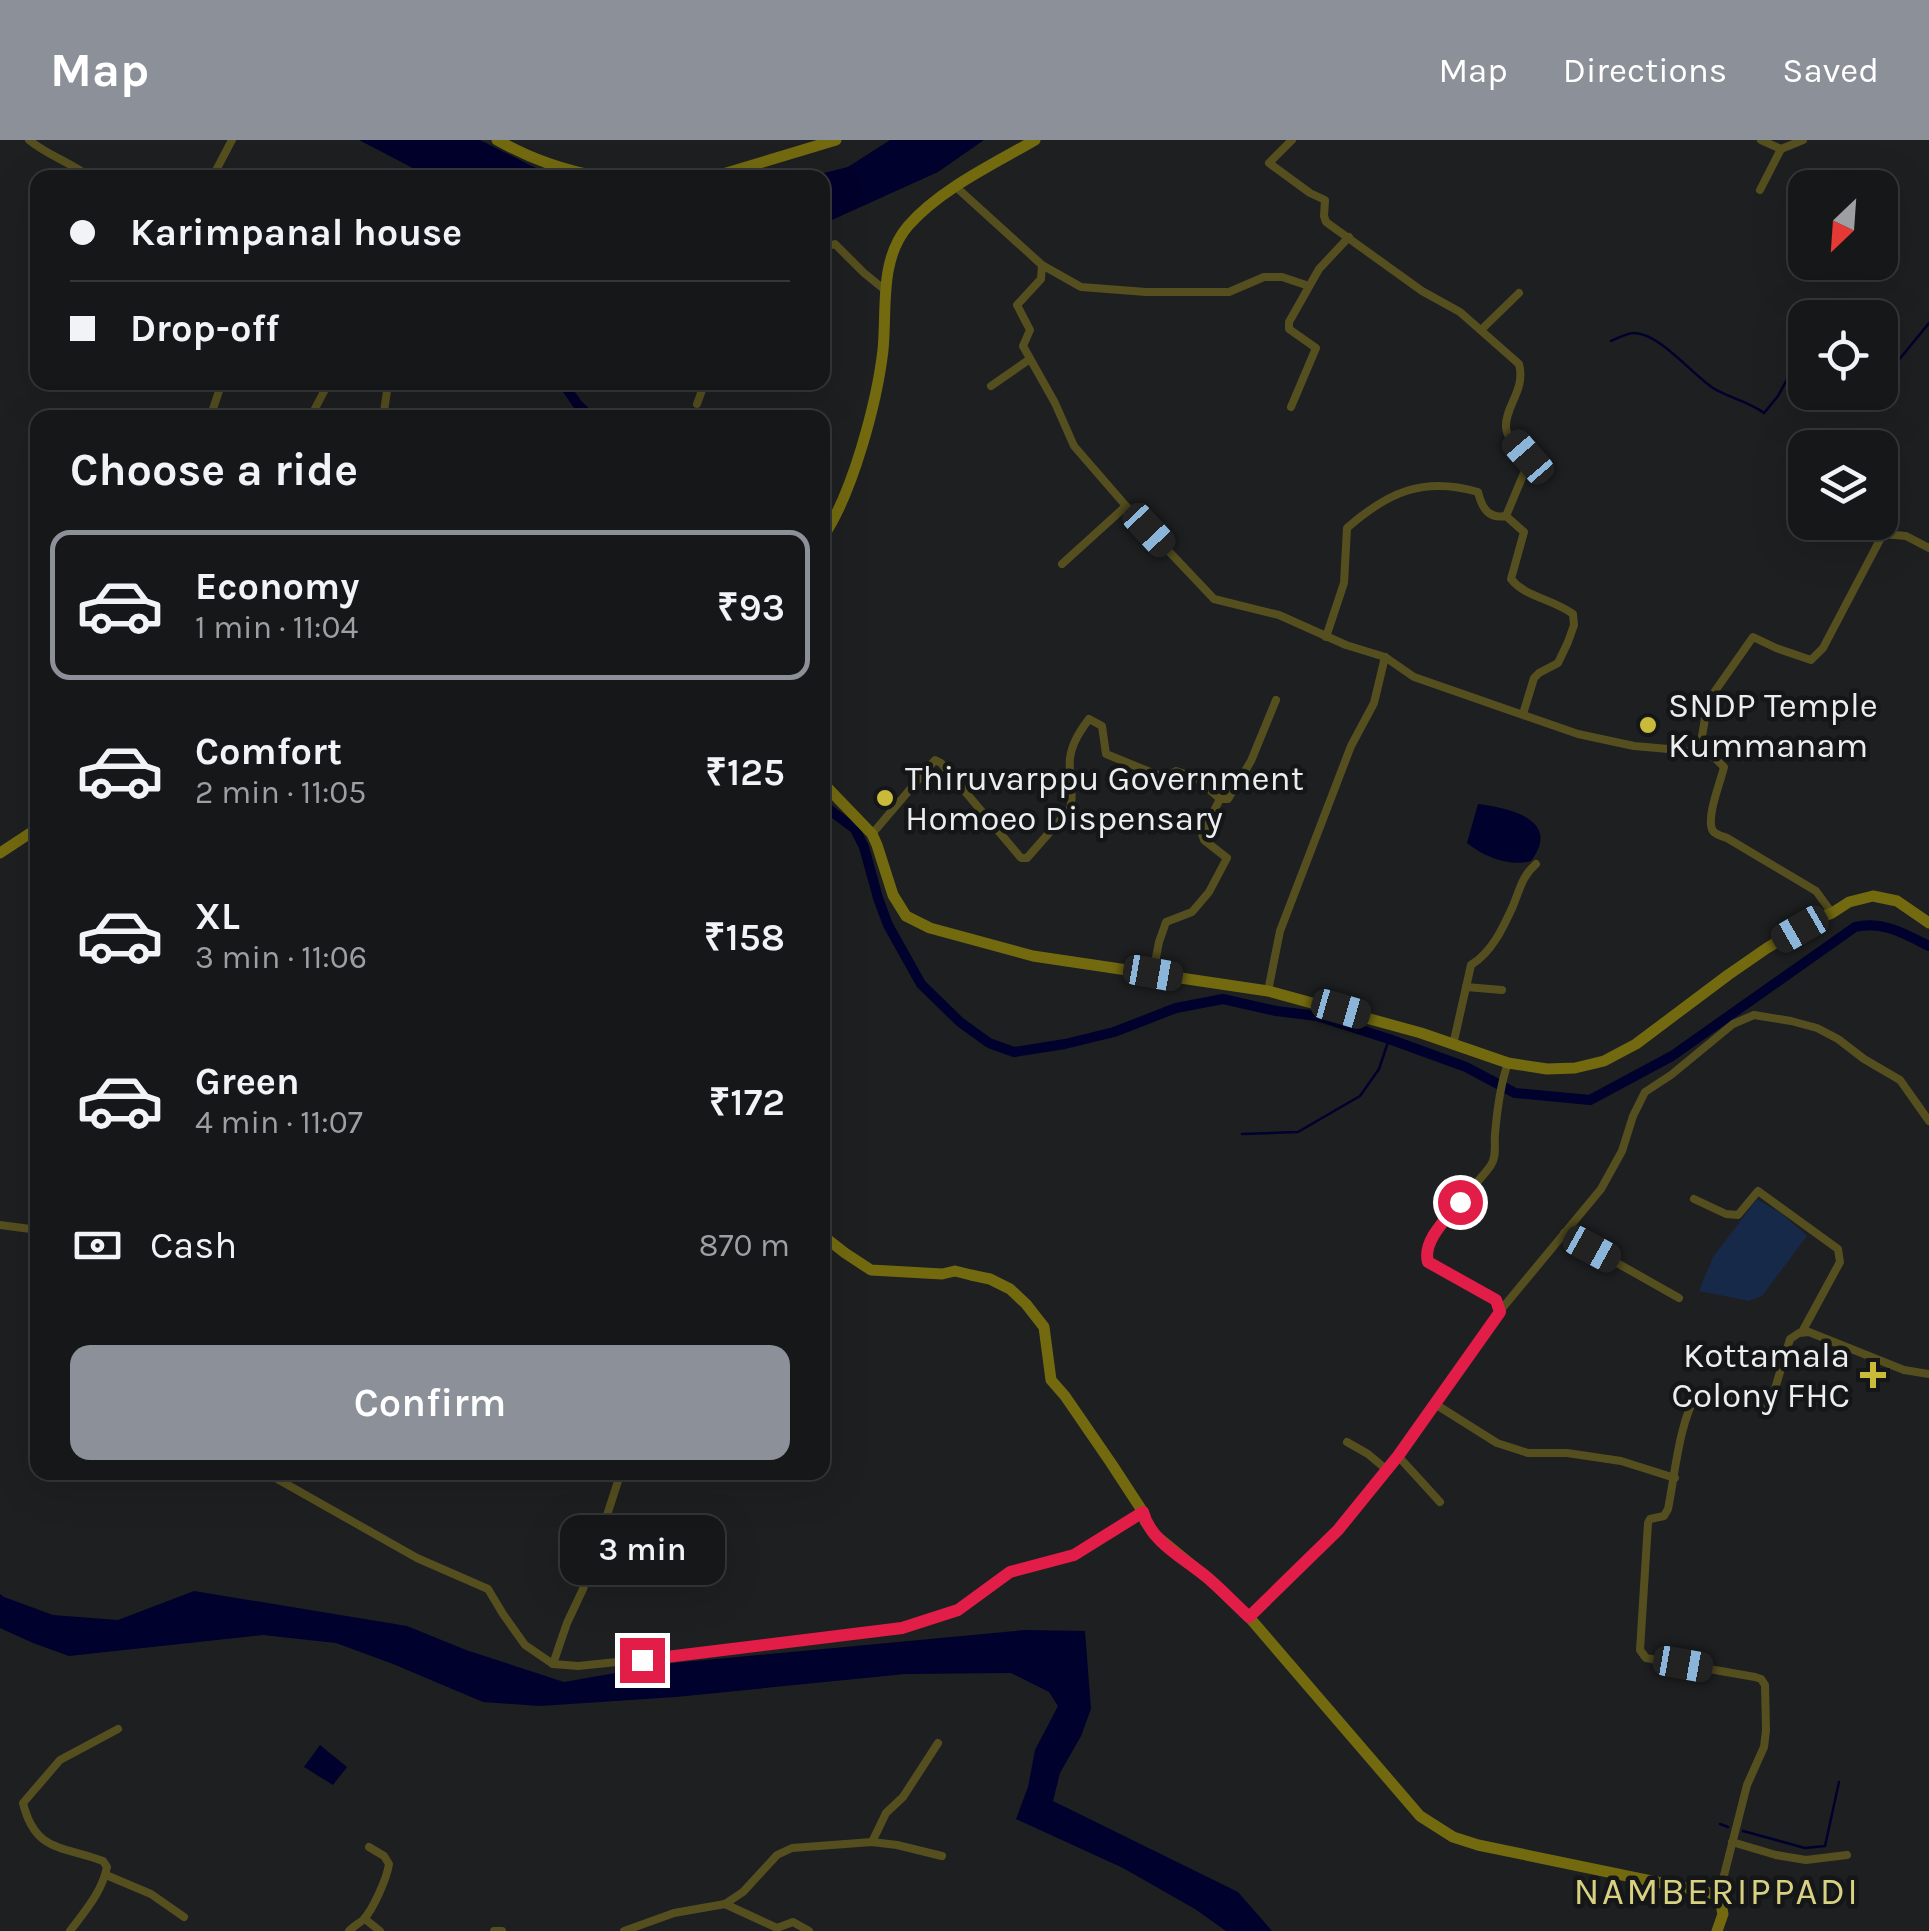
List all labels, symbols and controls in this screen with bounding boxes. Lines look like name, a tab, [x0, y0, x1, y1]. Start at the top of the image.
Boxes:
text: Map	[50, 42, 149, 98]
text: Map	[1438, 50, 1508, 91]
text: Directions	[1563, 50, 1727, 91]
text: Saved	[1782, 50, 1879, 91]
north arrow	[1788, 170, 1898, 280]
map controls	[1788, 170, 1898, 540]
text: Karimpanal house	[130, 210, 462, 255]
button: locate	[1788, 300, 1898, 410]
text: Drop-off	[130, 306, 279, 351]
car	[1497, 425, 1559, 489]
button: layers	[1788, 430, 1898, 540]
text: Choose a ride	[70, 444, 358, 496]
car	[1118, 498, 1180, 562]
icon: car	[75, 560, 165, 650]
text: Economy	[195, 564, 359, 609]
text: ₹93	[717, 585, 785, 630]
text: 1 min · 11:04	[195, 609, 358, 646]
place label: SNDP Temple Kummanam	[1668, 685, 1878, 766]
marker: SNDP Temple Kummanam	[1637, 714, 1659, 736]
icon: car	[75, 725, 165, 815]
text: Comfort	[195, 729, 342, 774]
text: ₹125	[705, 750, 785, 795]
place label: Thiruvarppu Government Homoeo Dispensary	[905, 758, 1304, 839]
text: 2 min · 11:05	[195, 774, 366, 811]
marker: Thiruvarppu Government Homoeo Dispensary	[874, 787, 896, 809]
icon: car	[75, 890, 165, 980]
text: XL	[195, 894, 240, 939]
car	[1767, 901, 1833, 957]
text: ₹158	[704, 915, 785, 960]
text: 3 min · 11:06	[195, 939, 367, 976]
car	[1121, 953, 1185, 993]
car	[1308, 986, 1374, 1032]
icon: car	[75, 1055, 165, 1145]
text: Green	[195, 1059, 300, 1104]
text: ₹172	[709, 1080, 785, 1125]
text: 4 min · 11:07	[195, 1104, 363, 1141]
route start	[1438, 1180, 1483, 1225]
icon: cash	[70, 1218, 125, 1273]
car	[1558, 1221, 1626, 1277]
text: Cash	[150, 1223, 237, 1268]
text: 870 m	[699, 1227, 790, 1264]
place label: Kottamala Colony FHC	[1672, 1335, 1850, 1416]
button: Confirm	[70, 1345, 790, 1460]
marker: Kottamala Colony FHC	[1860, 1362, 1886, 1388]
callout: 3 min	[560, 1515, 724, 1585]
text: 3 min	[599, 1531, 686, 1568]
route end	[620, 1638, 665, 1683]
car	[1651, 1644, 1715, 1684]
district label: NAMBERIPPADI	[1573, 1869, 1861, 1914]

